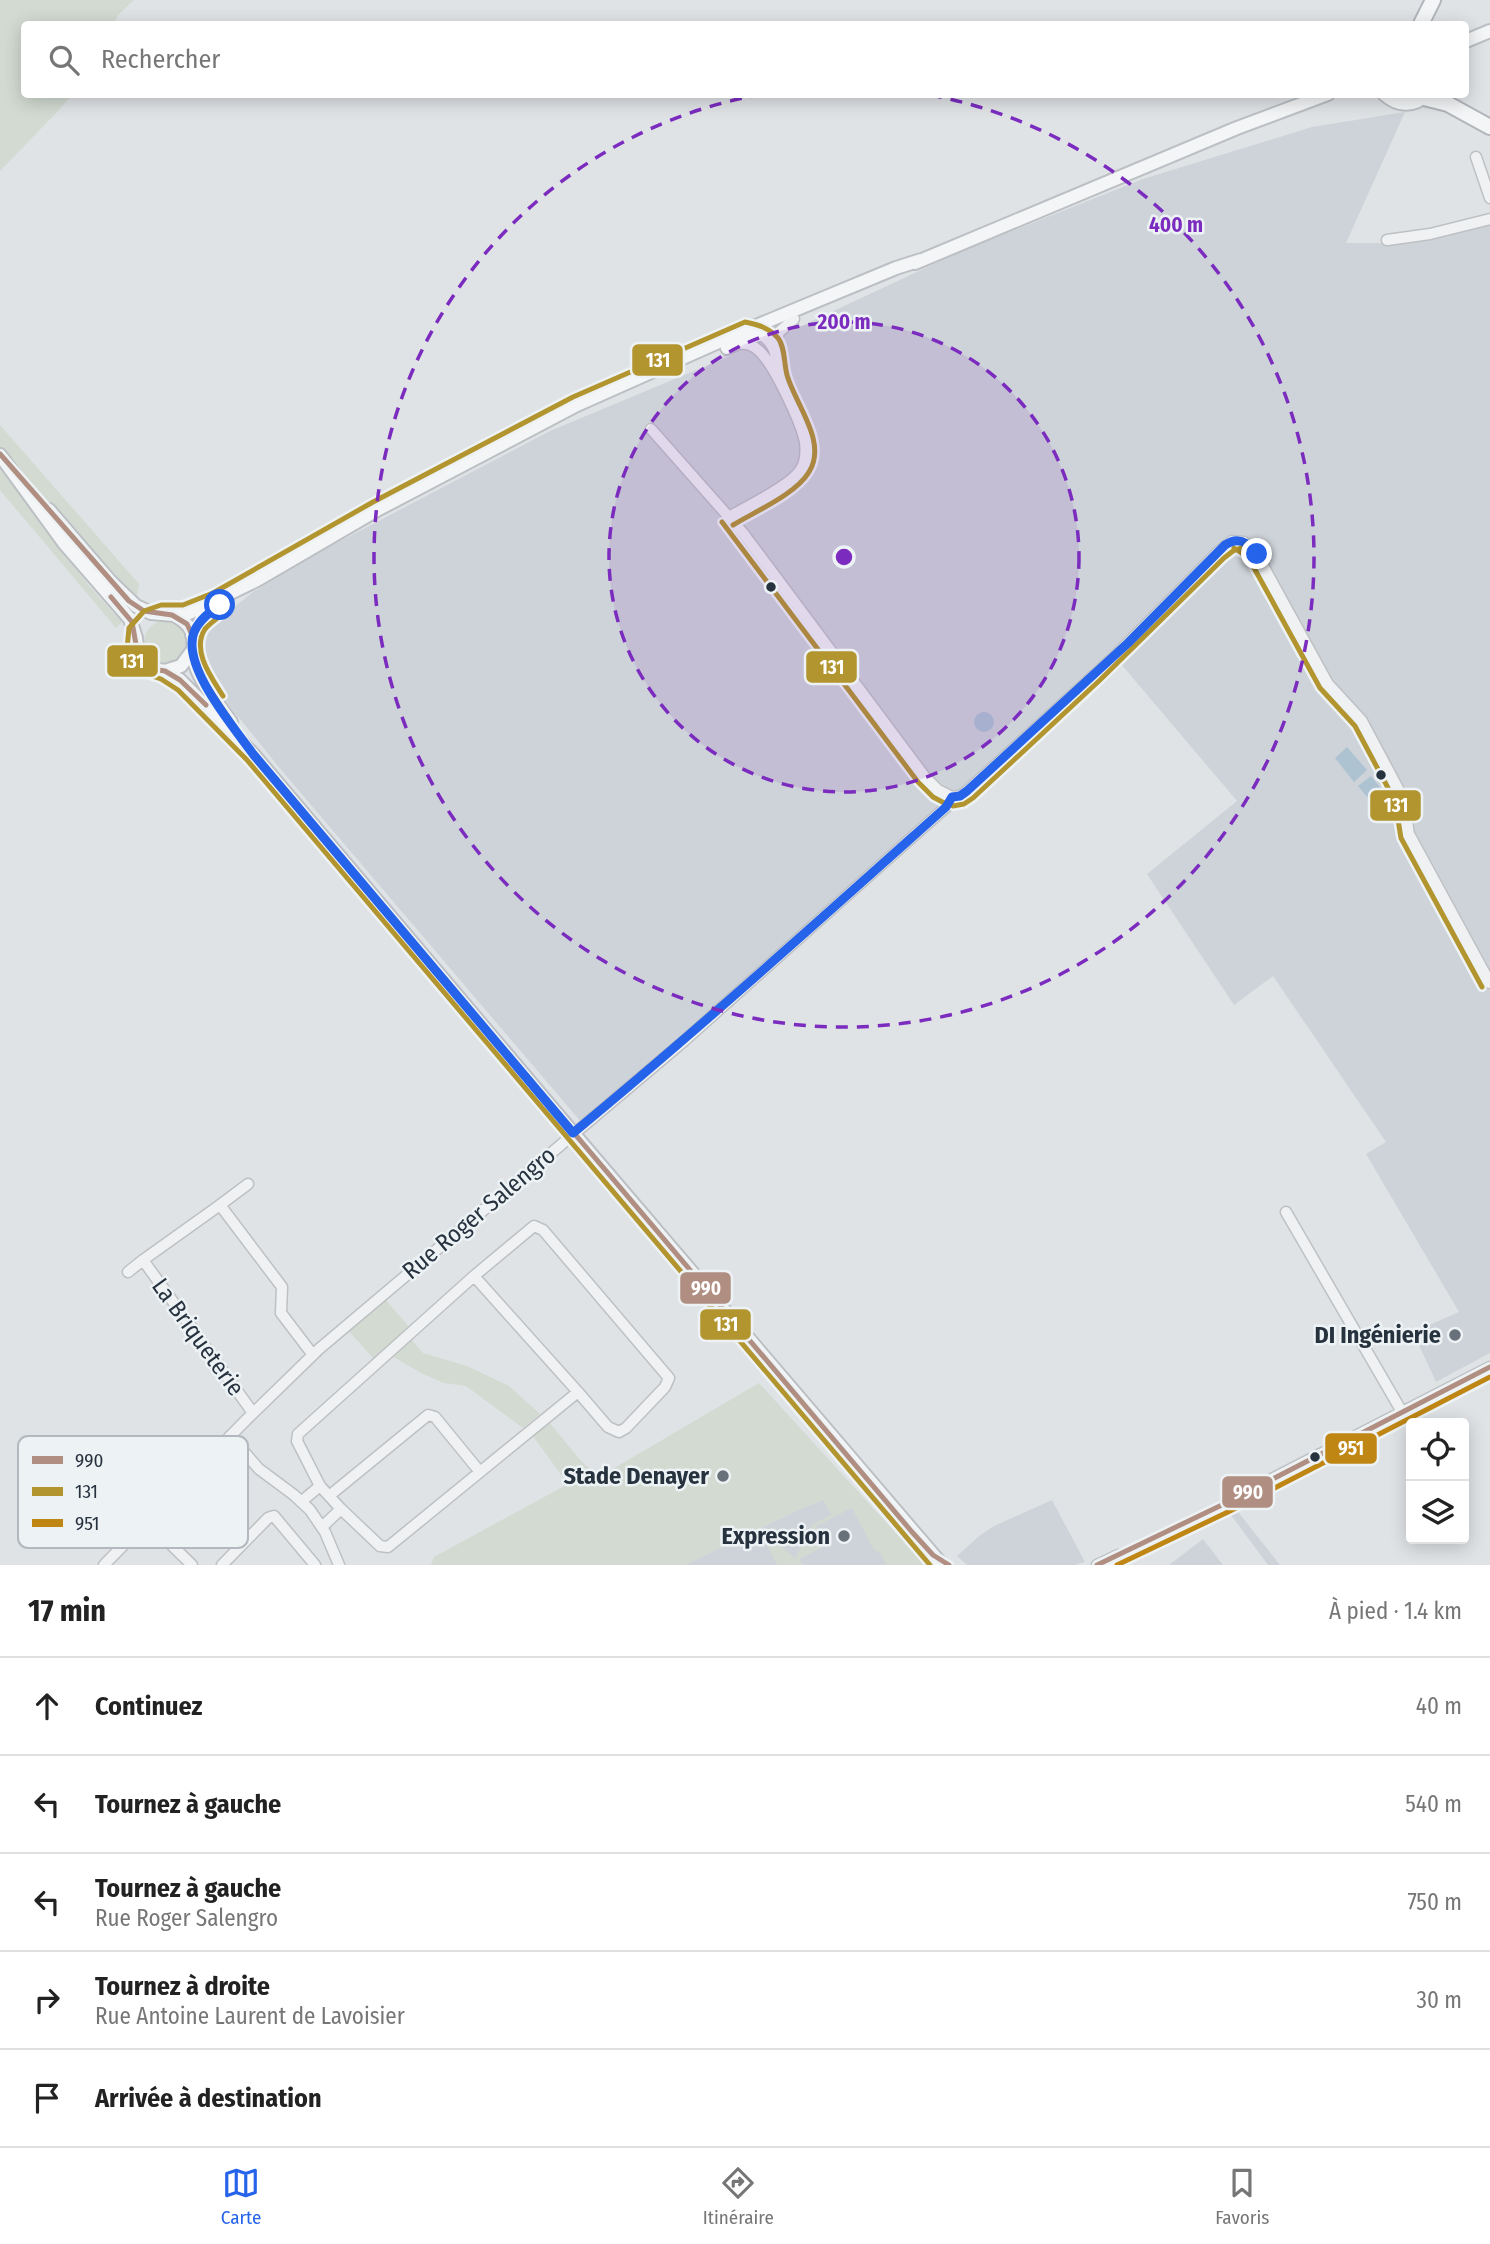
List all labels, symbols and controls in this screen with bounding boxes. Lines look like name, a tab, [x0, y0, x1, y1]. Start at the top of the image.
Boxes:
search box	[21, 21, 1469, 98]
icon: search	[45, 41, 83, 79]
text: Rechercher	[101, 44, 220, 75]
text: 400 m	[1149, 212, 1203, 238]
text: 200 m	[816, 309, 871, 335]
line badge: 131	[631, 343, 684, 377]
text: 131	[646, 349, 670, 372]
route end	[1241, 538, 1272, 569]
centre of rings	[832, 545, 856, 569]
unlabelled marker	[764, 580, 778, 594]
route start	[204, 589, 235, 620]
line badge: 131	[106, 644, 159, 678]
text: 131	[120, 650, 144, 673]
line badge: 131	[805, 650, 858, 684]
text: 131	[820, 656, 844, 679]
unlabelled marker	[1374, 768, 1388, 782]
line badge: 131	[1369, 789, 1422, 822]
text: 131	[1384, 794, 1408, 817]
street label: Rue Roger Salengro	[397, 1141, 561, 1285]
line badge: 990	[679, 1271, 732, 1305]
street label: La Briqueterie	[146, 1273, 250, 1401]
text: 990	[691, 1277, 721, 1300]
line badge: 131	[699, 1308, 752, 1341]
text: 131	[714, 1313, 738, 1336]
place label: DI Ingénierie	[1315, 1321, 1441, 1349]
marker: DI Ingénierie	[1447, 1327, 1463, 1343]
map controls	[1406, 1418, 1469, 1544]
button: locate	[1406, 1418, 1469, 1481]
line badge: 951	[1324, 1432, 1378, 1465]
legend	[18, 1436, 248, 1548]
text: 951	[1338, 1437, 1364, 1460]
text: 990	[75, 1449, 103, 1472]
unlabelled marker	[1308, 1450, 1322, 1464]
place label: Stade Denayer	[563, 1462, 709, 1490]
marker: Stade Denayer	[715, 1468, 731, 1484]
line badge: 990	[1221, 1475, 1274, 1509]
text: 131	[75, 1480, 98, 1503]
text: 990	[1233, 1481, 1263, 1504]
button: layers	[1406, 1481, 1469, 1544]
text: 951	[75, 1512, 99, 1535]
place label: Expression	[722, 1522, 830, 1550]
marker: Expression	[836, 1528, 852, 1544]
text: 17 min	[28, 1593, 106, 1629]
text: À pied · 1.4 km	[1329, 1597, 1462, 1625]
icon: ahead	[28, 1687, 66, 1725]
text: Continuez	[95, 1691, 202, 1722]
text: 40 m	[1416, 1692, 1462, 1720]
icon: left	[28, 1785, 66, 1823]
text: Tournez à gauche	[95, 1789, 281, 1820]
text: 540 m	[1405, 1790, 1462, 1818]
text: Tournez à gauche	[95, 1873, 281, 1904]
icon: left	[28, 1883, 66, 1921]
text: 750 m	[1407, 1888, 1462, 1916]
text: Rue Roger Salengro	[95, 1904, 278, 1932]
text: Tournez à droite	[95, 1971, 270, 2002]
icon: right	[28, 1981, 66, 2019]
text: 30 m	[1417, 1986, 1462, 2014]
text: Rue Antoine Laurent de Lavoisier	[95, 2002, 405, 2030]
icon: arrive	[28, 2079, 66, 2117]
text: Arrivée à destination	[95, 2083, 322, 2114]
tab: Carte	[221, 2164, 261, 2229]
tab: Itinéraire	[703, 2164, 774, 2229]
tab: Favoris	[1215, 2164, 1269, 2229]

